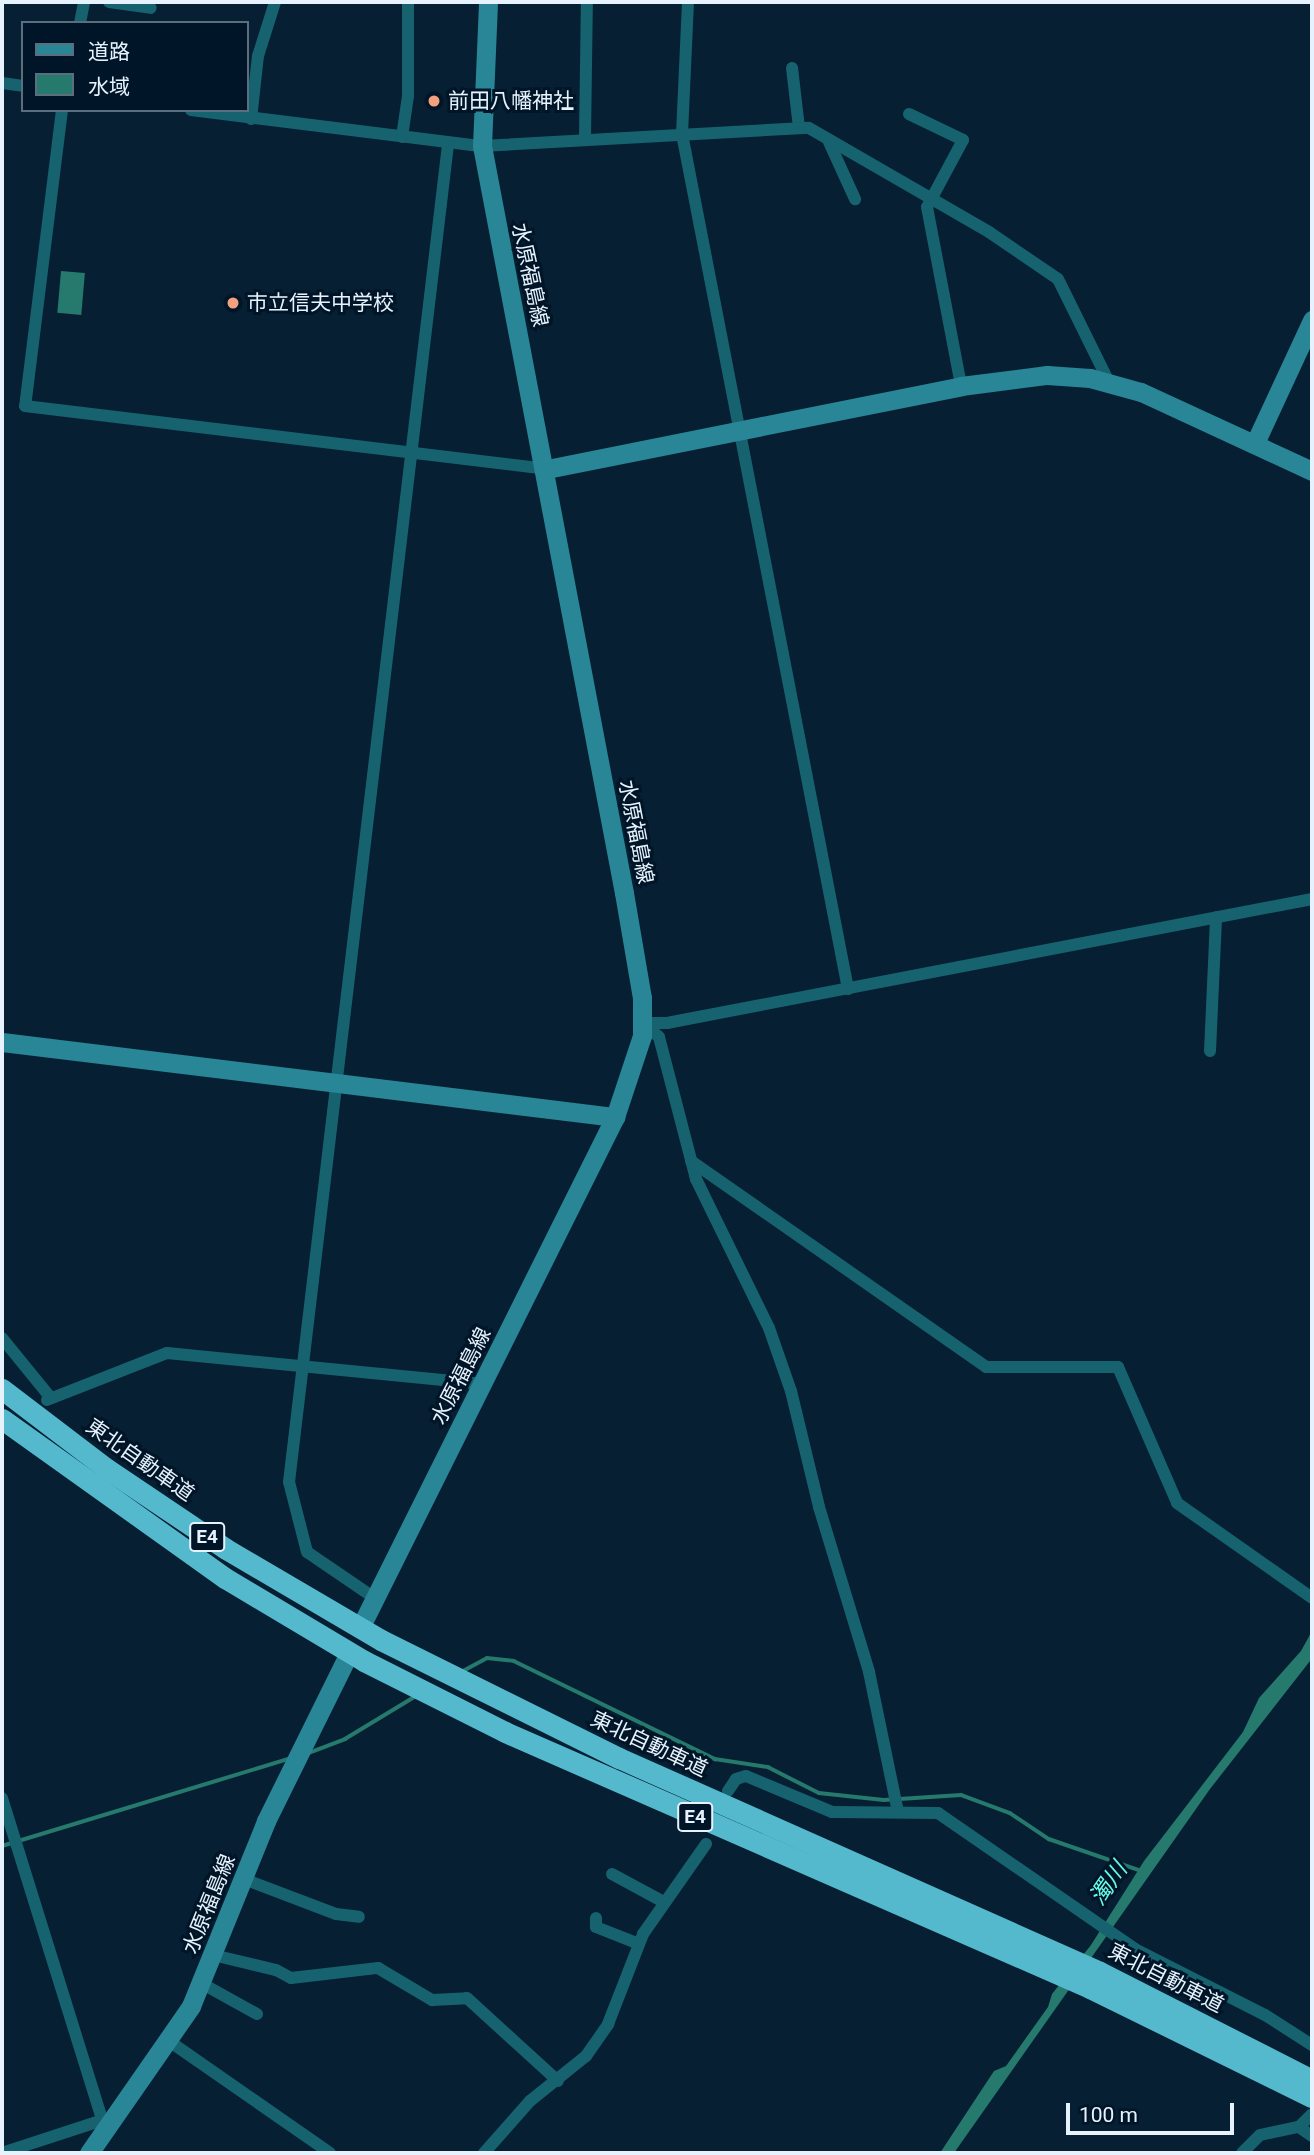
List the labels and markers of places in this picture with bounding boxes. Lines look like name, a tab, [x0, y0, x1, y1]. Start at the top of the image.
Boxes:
place label: 前田八幡神社	[448, 88, 574, 114]
marker: 前田八幡神社	[426, 93, 442, 109]
place label: 市立信夫中学校	[247, 290, 394, 316]
marker: 市立信夫中学校	[225, 295, 241, 311]

